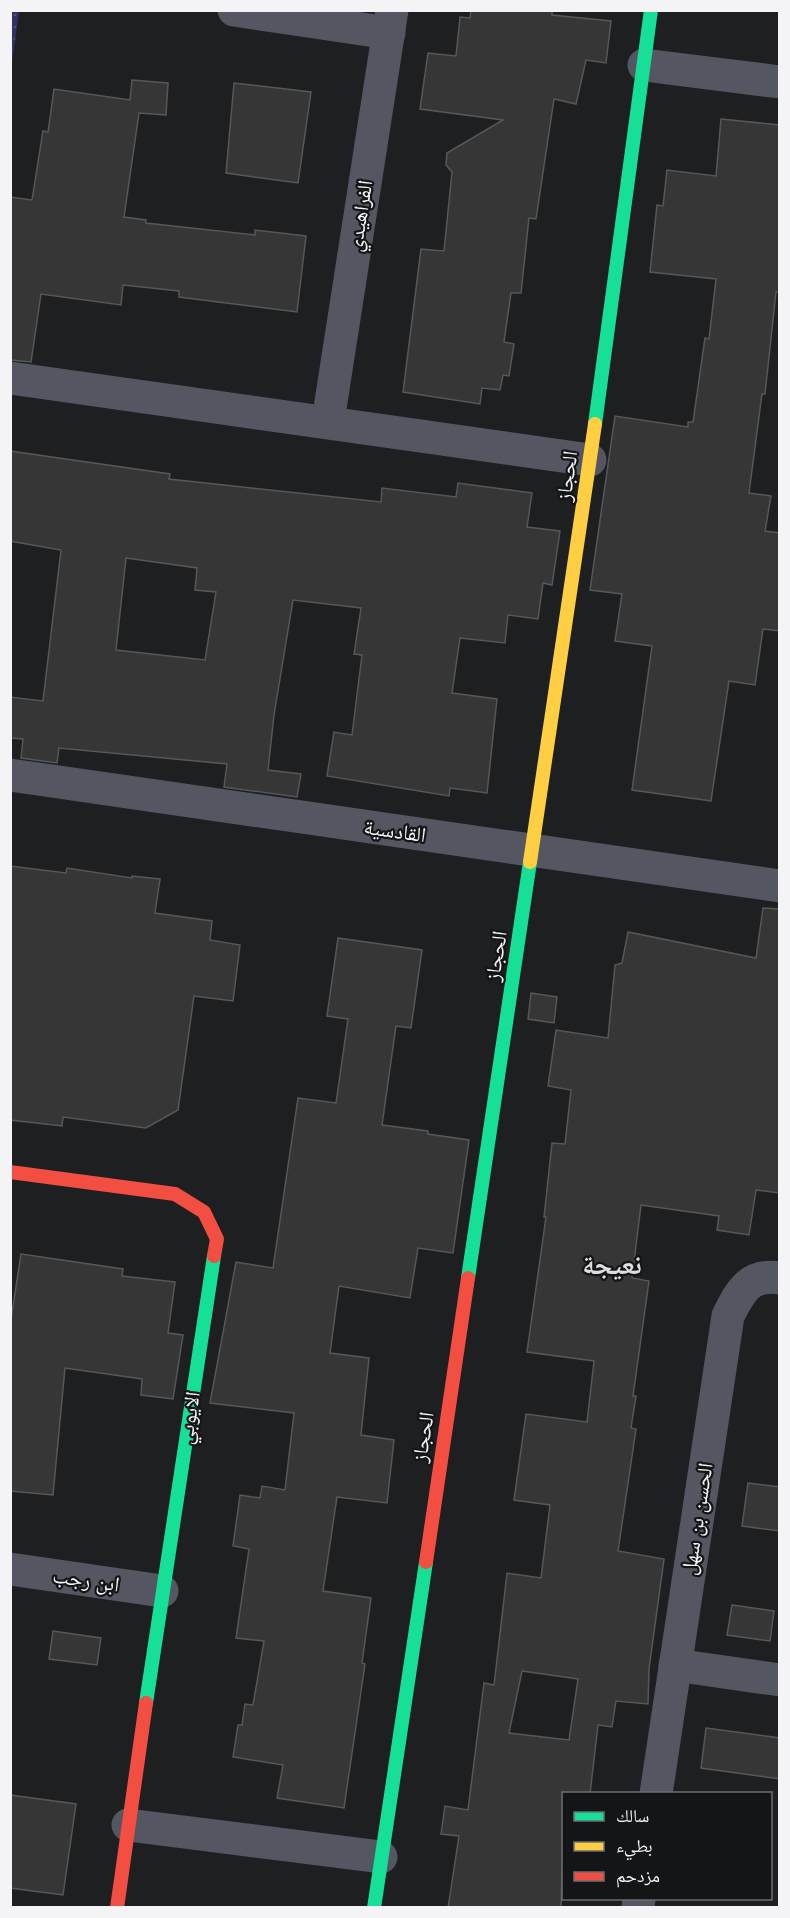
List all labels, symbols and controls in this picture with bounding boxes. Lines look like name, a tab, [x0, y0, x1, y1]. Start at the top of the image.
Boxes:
street label: الفراهيدي	[341, 178, 382, 254]
street label: الحجاز	[549, 449, 582, 504]
street label: القادسية	[362, 813, 428, 847]
street label: الحجاز	[478, 929, 512, 984]
district label: نعيجة	[582, 1247, 642, 1281]
street label: الايوبي	[171, 1390, 209, 1447]
street label: الحجاز	[405, 1410, 439, 1465]
street label: الحسن بن سهل	[674, 1461, 719, 1577]
street label: ابن رجب	[51, 1561, 121, 1598]
legend	[562, 1792, 772, 1900]
text: سالك	[616, 1804, 649, 1827]
text: بطيء	[616, 1834, 653, 1861]
text: مزدحم	[616, 1864, 660, 1888]

